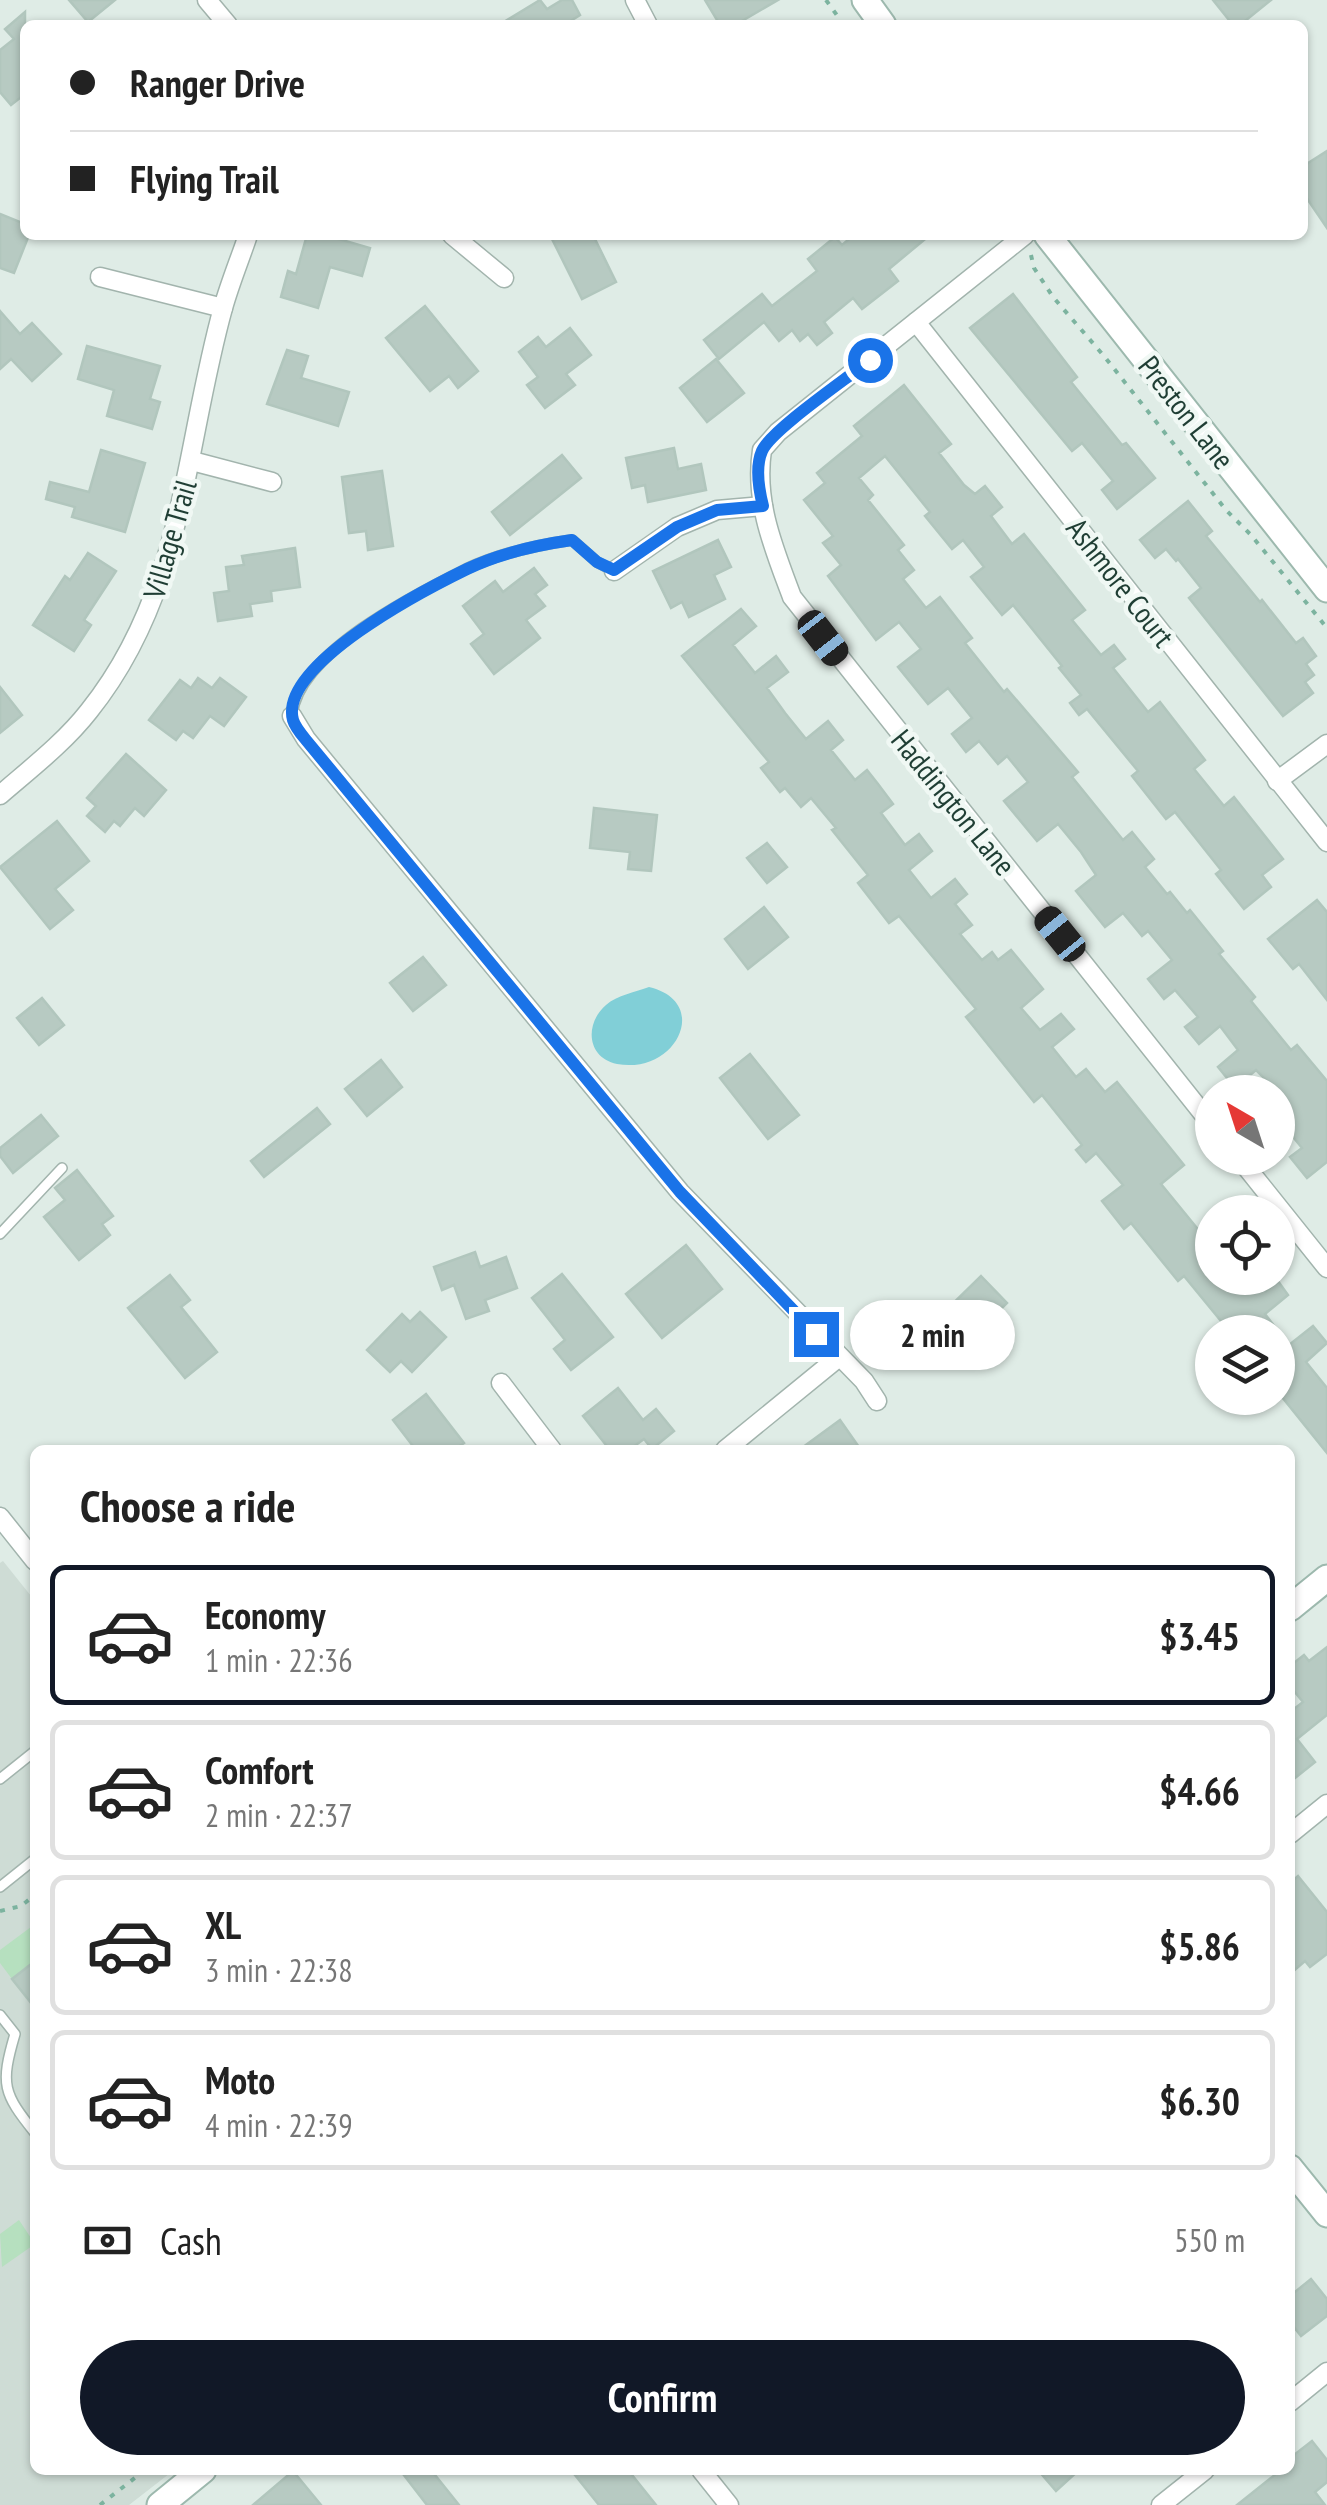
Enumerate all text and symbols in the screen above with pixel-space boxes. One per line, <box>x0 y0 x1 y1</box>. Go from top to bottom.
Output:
text: Ranger Drive <box>130 58 305 107</box>
text: Flying Trail <box>130 154 279 203</box>
route start <box>848 338 893 383</box>
street label: Preston Lane <box>1131 347 1243 477</box>
street label: Village Trail <box>133 475 205 604</box>
street label: Ashmore Court <box>1059 510 1184 655</box>
car <box>793 605 853 671</box>
street label: Haddington Lane <box>883 721 1025 883</box>
car <box>1029 901 1091 967</box>
north arrow <box>1195 1075 1295 1175</box>
map controls <box>1195 1075 1295 1415</box>
button: locate <box>1195 1195 1295 1295</box>
callout: 2 min <box>851 1299 1016 1369</box>
route end <box>794 1312 839 1357</box>
text: 2 min <box>900 1314 965 1356</box>
button: layers <box>1195 1315 1295 1415</box>
text: Choose a ride <box>80 1476 295 1534</box>
icon: car <box>85 1590 175 1680</box>
text: Economy <box>205 1590 325 1639</box>
text: $3.45 <box>1159 1611 1240 1660</box>
text: 1 min · 22:36 <box>205 1639 353 1681</box>
icon: car <box>85 1745 175 1835</box>
text: Comfort <box>205 1745 314 1794</box>
text: $4.66 <box>1159 1766 1240 1815</box>
text: 2 min · 22:37 <box>205 1794 353 1836</box>
icon: car <box>85 1900 175 1990</box>
text: XL <box>205 1900 241 1949</box>
text: $5.86 <box>1159 1921 1240 1970</box>
text: 3 min · 22:38 <box>205 1949 353 1991</box>
icon: car <box>85 2055 175 2145</box>
text: Moto <box>205 2055 275 2104</box>
text: $6.30 <box>1159 2076 1240 2125</box>
text: 4 min · 22:39 <box>205 2104 353 2146</box>
icon: cash <box>80 2213 135 2268</box>
text: Cash <box>160 2216 222 2265</box>
text: 550 m <box>1174 2219 1245 2261</box>
button: Confirm <box>80 2340 1245 2455</box>

